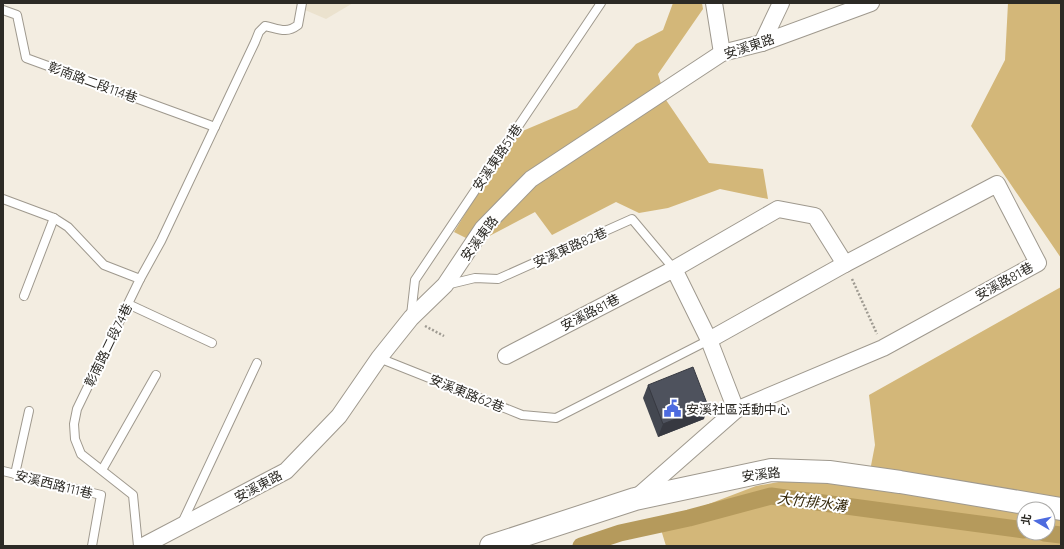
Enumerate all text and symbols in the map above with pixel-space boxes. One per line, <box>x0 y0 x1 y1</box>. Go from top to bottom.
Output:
street label: 安溪東路 <box>722 30 776 62</box>
street label: 彰南路二段114巷 <box>46 58 140 106</box>
street label: 安溪東路51巷 <box>469 121 525 193</box>
street label: 安溪東路 <box>457 212 501 264</box>
street label: 安溪東路82巷 <box>531 224 609 270</box>
street label: 安溪路81巷 <box>972 259 1036 303</box>
street label: 安溪路81巷 <box>558 290 622 334</box>
street label: 彰南路二段74巷 <box>81 301 135 389</box>
street label: 安溪東路62巷 <box>427 371 507 415</box>
public building icon: 安溪社區活動中心 <box>663 399 683 419</box>
place label: 安溪社區活動中心 <box>686 401 790 417</box>
street label: 安溪路 <box>741 464 781 484</box>
street label: 安溪西路111巷 <box>14 467 94 501</box>
street label: 安溪東路 <box>231 467 285 505</box>
water label: 大竹排水溝 <box>776 489 850 515</box>
north arrow <box>1016 501 1056 541</box>
text: 北 <box>1018 513 1034 526</box>

